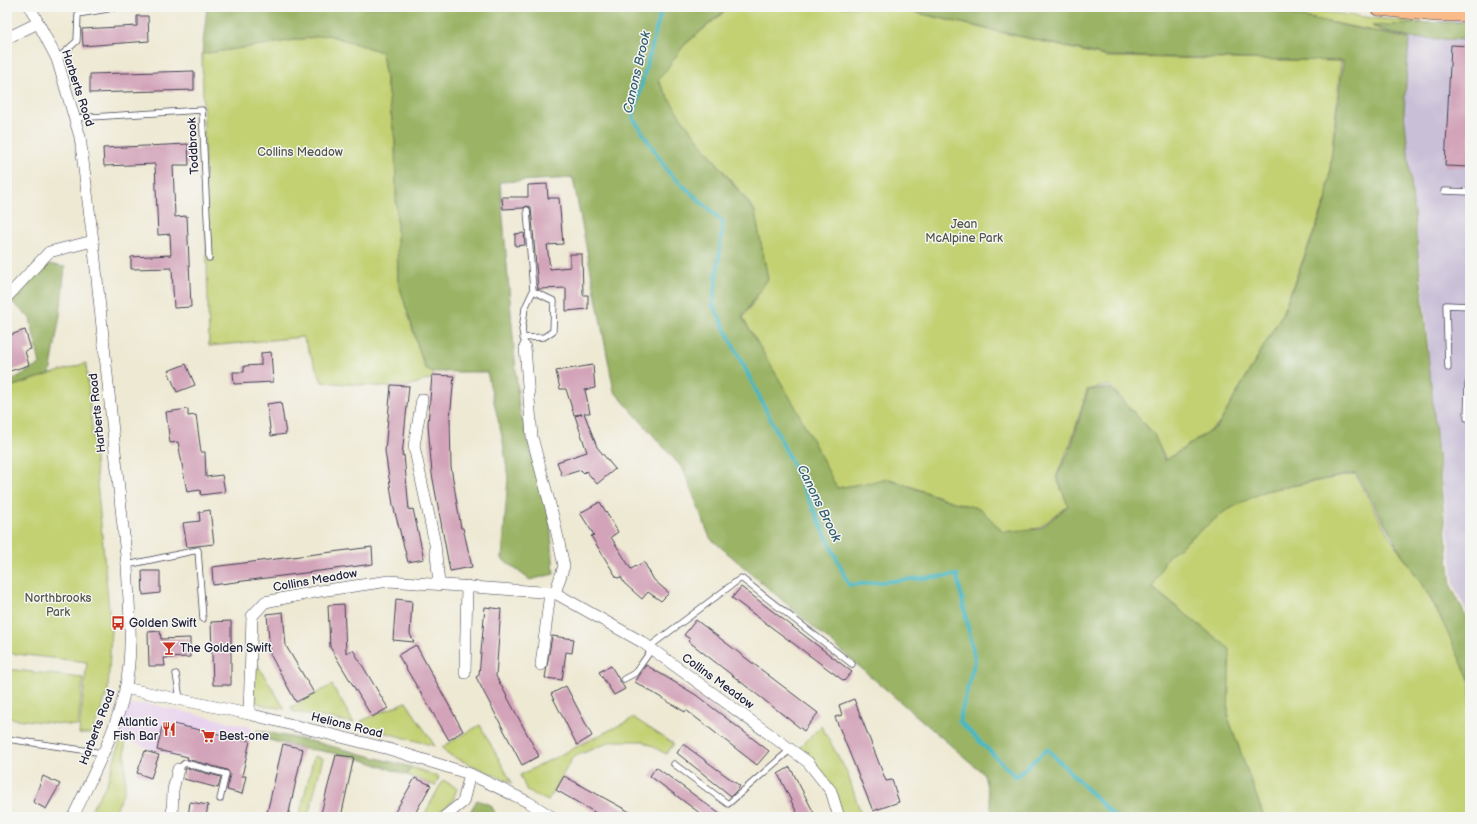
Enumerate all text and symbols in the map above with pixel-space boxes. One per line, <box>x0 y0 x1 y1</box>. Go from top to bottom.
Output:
water label: Canons Brook <box>620 29 654 115</box>
street label: Harberts Road <box>58 48 97 129</box>
street label: Toddbrook <box>185 117 202 175</box>
park label: Collins Meadow <box>257 145 343 160</box>
park label: Jean McAlpine Park <box>925 217 1003 246</box>
street label: Harberts Road <box>86 372 109 454</box>
water label: Canons Brook <box>794 462 845 545</box>
street label: Collins Meadow <box>272 566 358 595</box>
park label: Northbrooks Park <box>24 591 92 620</box>
bus stop icon: Golden Swift <box>110 615 126 631</box>
place label: Golden Swift <box>129 616 197 631</box>
bar icon: The Golden Swift <box>161 640 177 656</box>
place label: The Golden Swift <box>180 641 272 656</box>
street label: Collins Meadow <box>679 650 757 713</box>
street label: Harberts Road <box>76 687 119 767</box>
street label: Helions Road <box>310 709 384 742</box>
place label: Atlantic Fish Bar <box>113 715 159 744</box>
restaurant icon: Atlantic Fish Bar <box>161 721 177 737</box>
supermarket icon: Best-one <box>200 728 216 744</box>
place label: Best-one <box>219 729 269 744</box>

